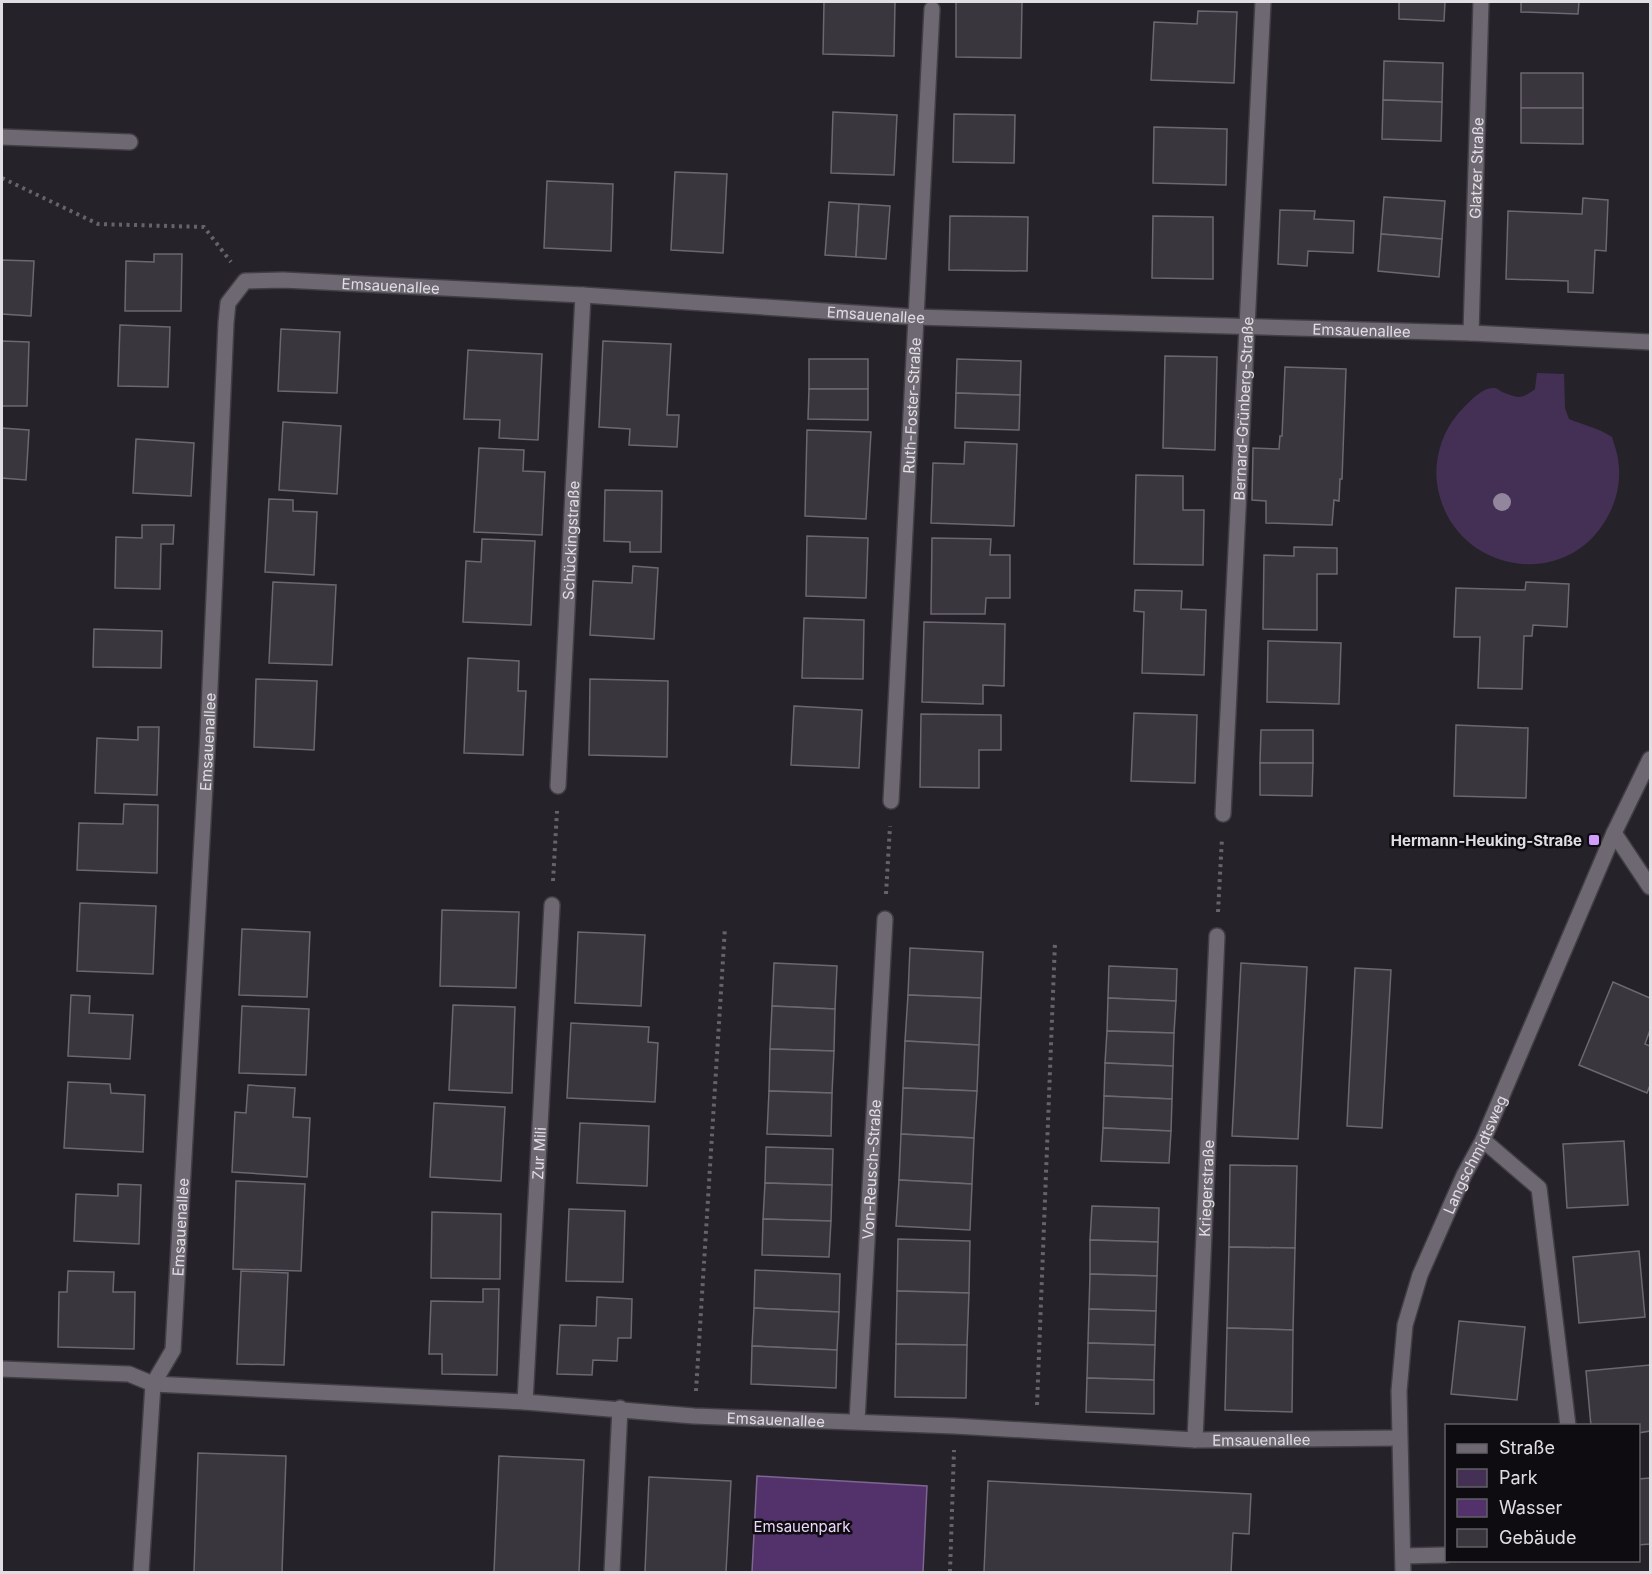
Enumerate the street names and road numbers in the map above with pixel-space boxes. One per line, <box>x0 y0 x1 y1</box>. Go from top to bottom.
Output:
street label: Glatzer Straße <box>1465 117 1487 219</box>
street label: Emsauenallee <box>341 273 440 297</box>
street label: Emsauenallee <box>826 302 925 327</box>
street label: Bernard-Grünberg-Straße <box>1229 316 1257 501</box>
street label: Emsauenallee <box>1312 319 1411 341</box>
street label: Ruth-Foster-Straße <box>898 337 924 474</box>
street label: Schückingstraße <box>558 480 583 600</box>
street label: Emsauenallee <box>195 692 219 791</box>
street label: Langschmidtsweg <box>1439 1092 1511 1217</box>
street label: Von-Reusch-Straße <box>858 1099 884 1240</box>
street label: Zur Mili <box>528 1127 549 1180</box>
street label: Kriegerstraße <box>1194 1139 1218 1237</box>
street label: Emsauenallee <box>168 1177 192 1277</box>
street label: Emsauenallee <box>726 1408 825 1431</box>
street label: Emsauenallee <box>1212 1429 1311 1449</box>

